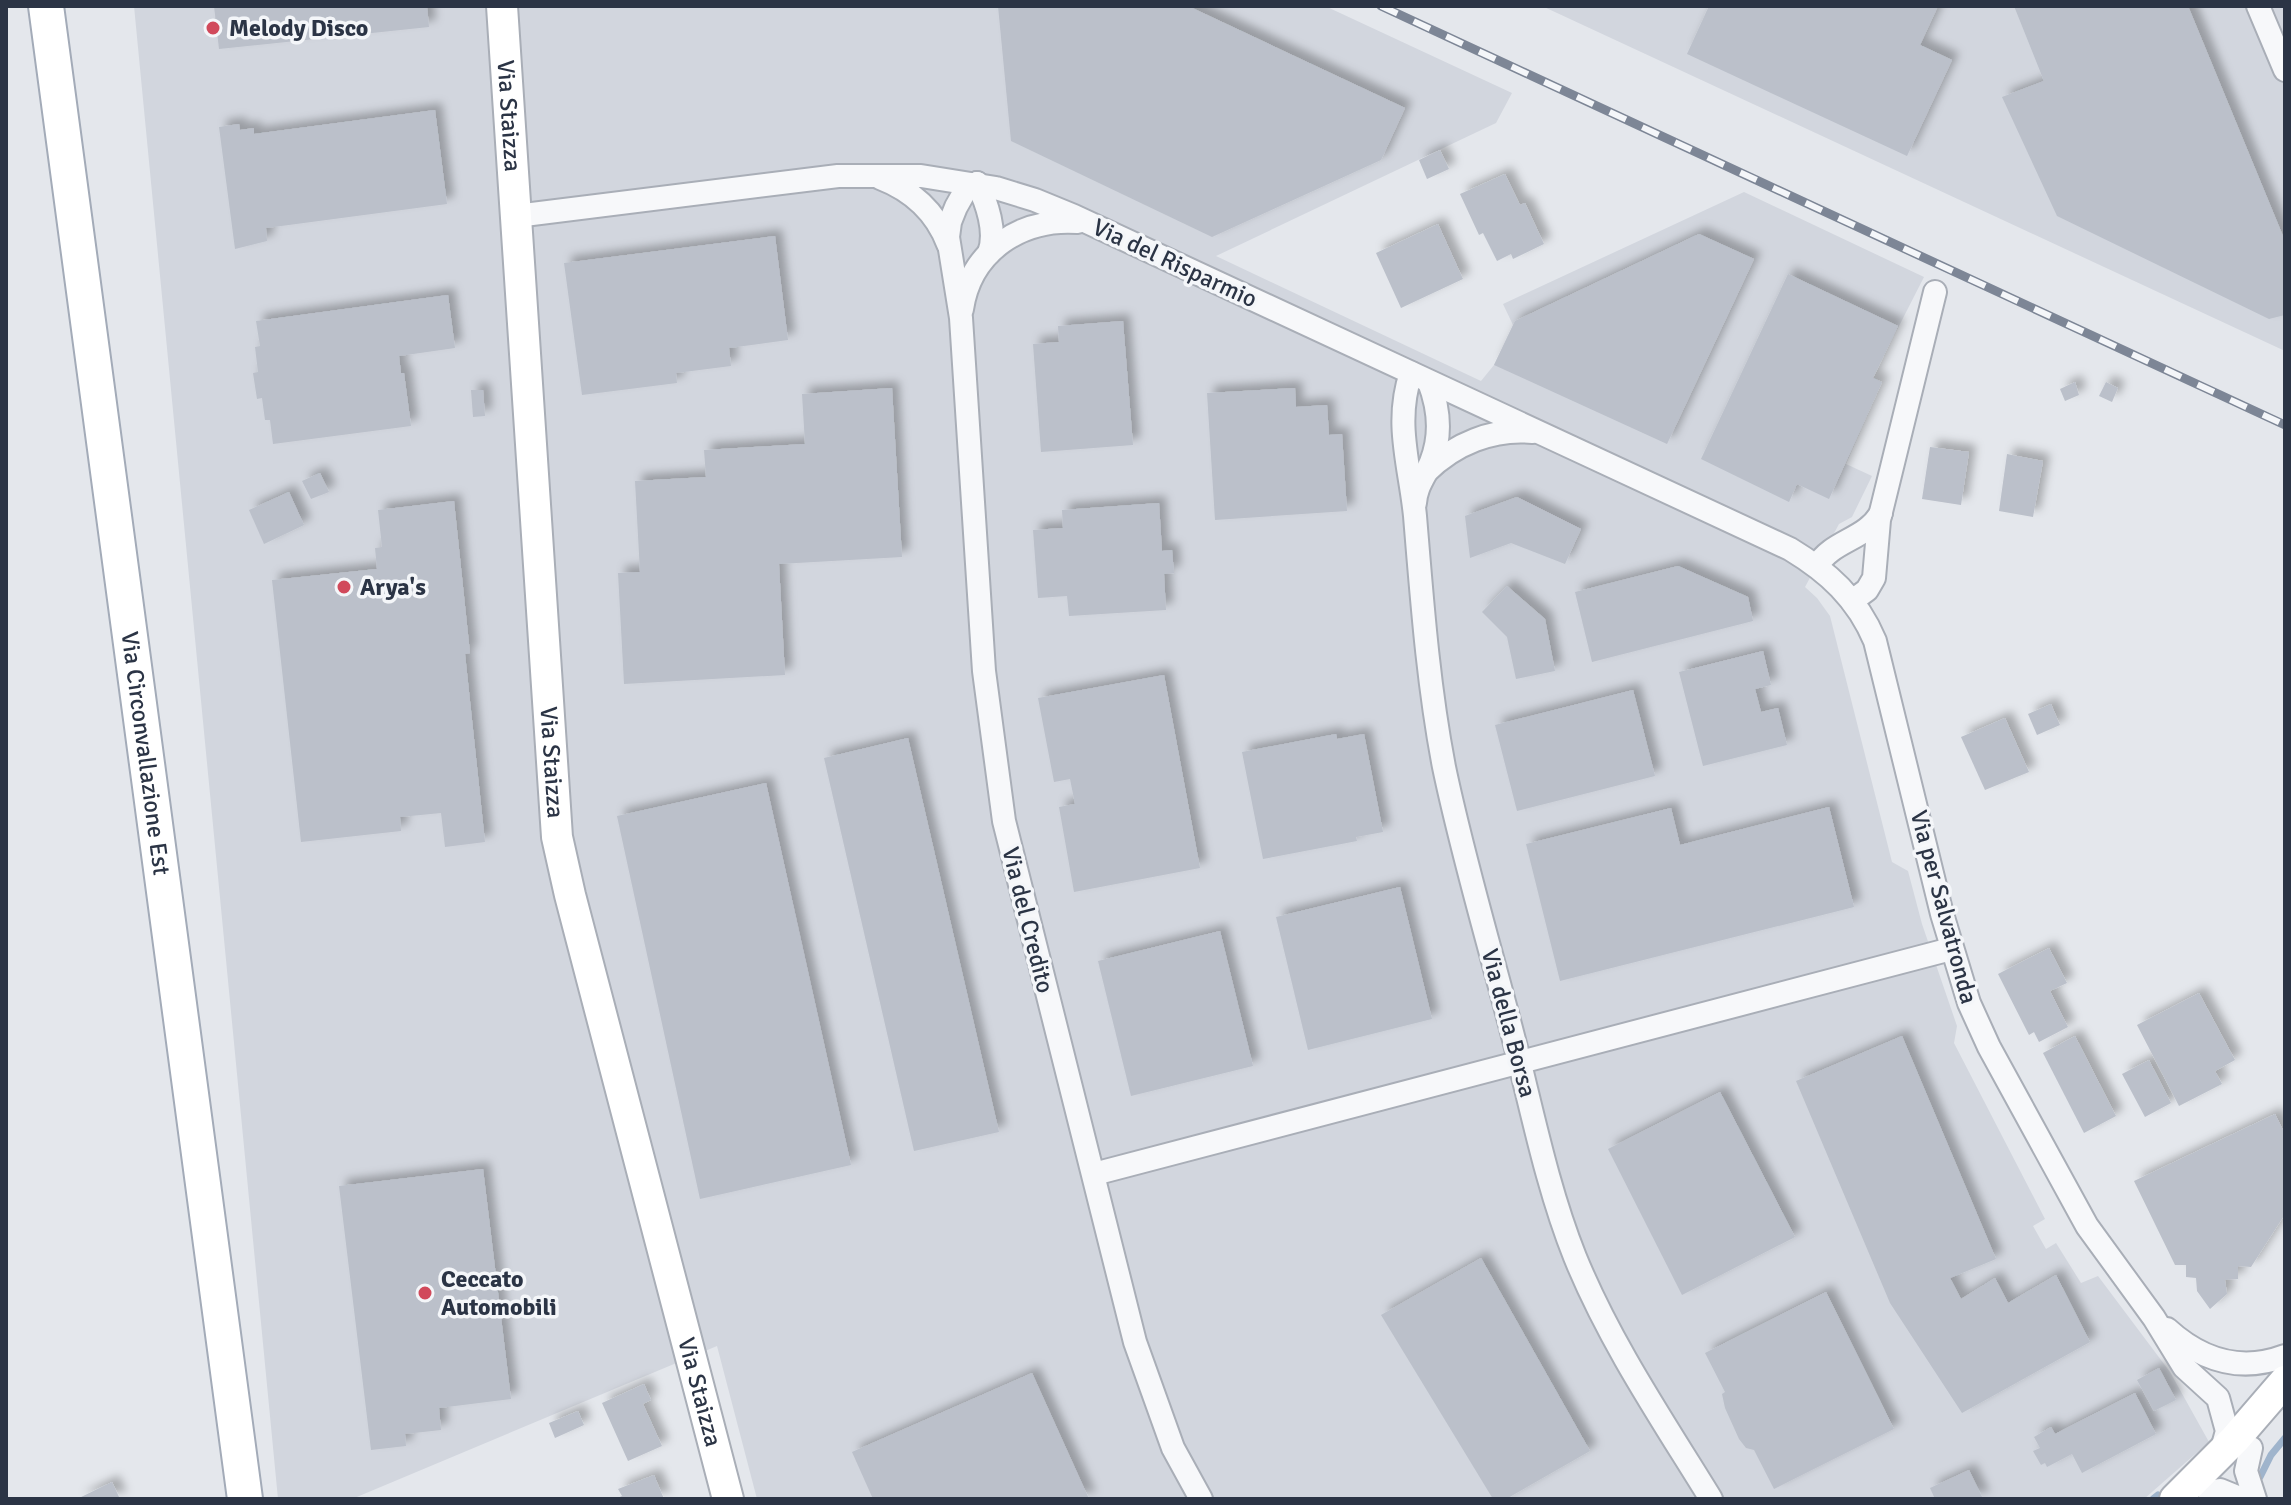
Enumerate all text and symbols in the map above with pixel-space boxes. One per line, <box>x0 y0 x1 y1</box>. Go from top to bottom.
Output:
place label: Melody Disco <box>229 13 368 43</box>
marker: Melody Disco <box>204 19 222 37</box>
street label: Via Staizza <box>491 59 528 173</box>
street label: Via del Risparmio <box>1088 212 1262 314</box>
place label: Arya's <box>360 572 426 602</box>
marker: Arya's <box>335 578 353 596</box>
street label: Via Circonvallazione Est <box>115 630 177 877</box>
street label: Via Staizza <box>533 706 571 819</box>
street label: Via per Salvatronda <box>1904 807 1984 1007</box>
street label: Via del Credito <box>995 844 1061 996</box>
street label: Via della Borsa <box>1475 946 1543 1100</box>
place label: Ceccato Automobili <box>441 1264 557 1322</box>
marker: Ceccato Automobili <box>416 1284 434 1302</box>
street label: Via Staizza <box>671 1334 729 1450</box>

